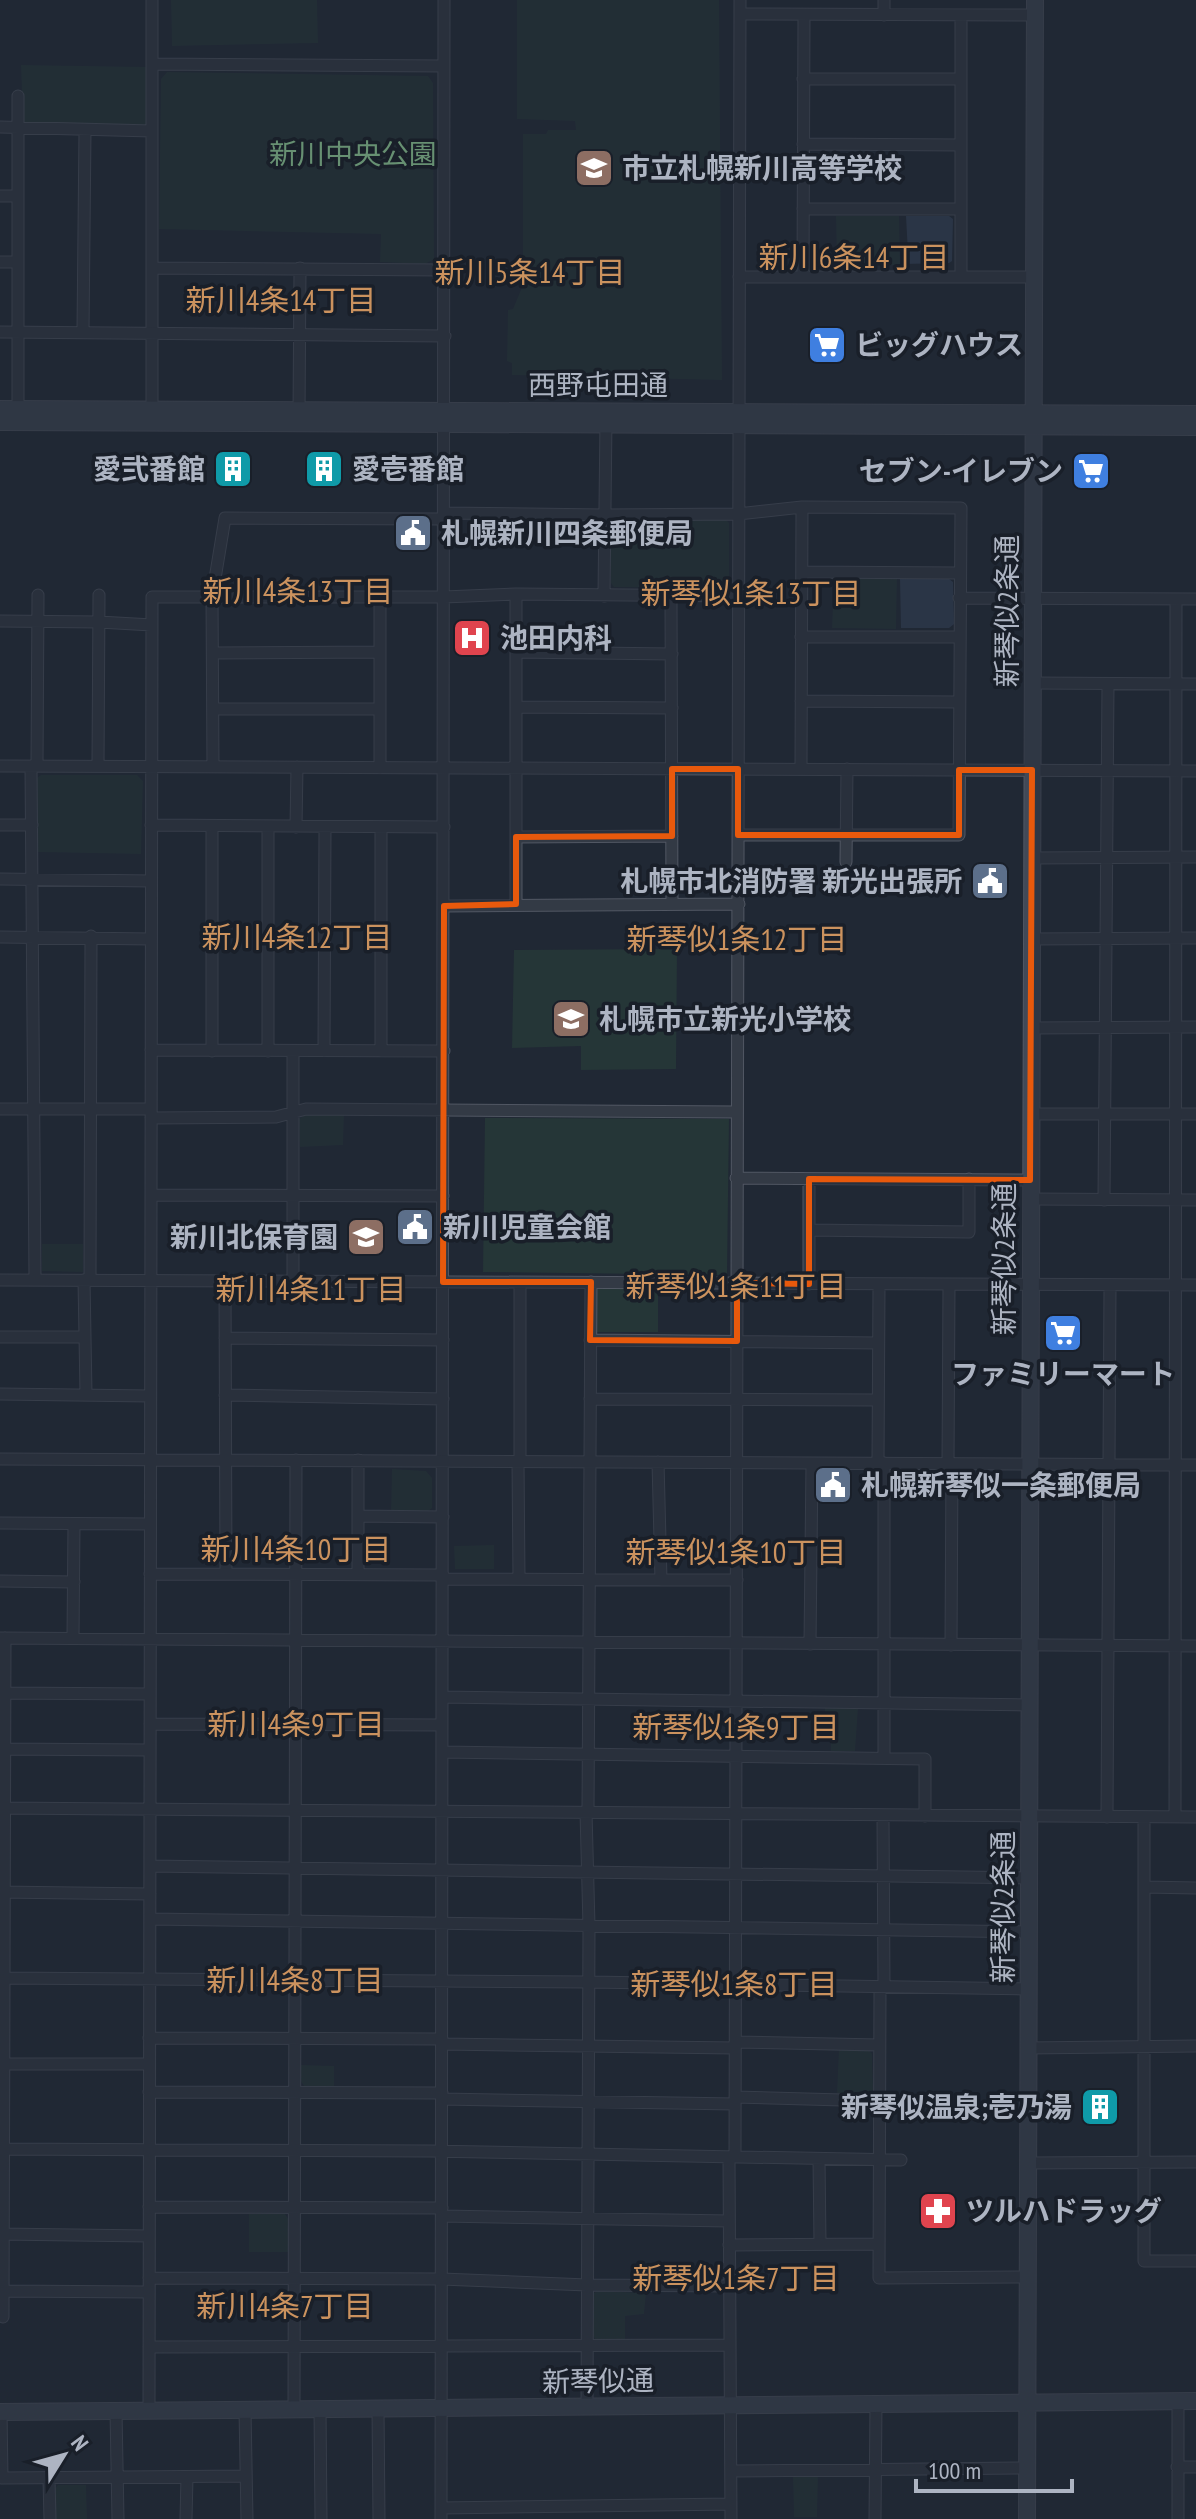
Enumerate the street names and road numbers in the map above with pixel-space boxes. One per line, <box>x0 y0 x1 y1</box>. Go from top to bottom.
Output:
street label: 西野屯田通 <box>528 366 668 403</box>
street label: 新琴似2条通 <box>988 535 1025 687</box>
street label: 新琴似2条通 <box>985 1183 1022 1335</box>
street label: 新琴似2条通 <box>984 1831 1021 1983</box>
street label: 新琴似通 <box>542 2361 654 2400</box>

